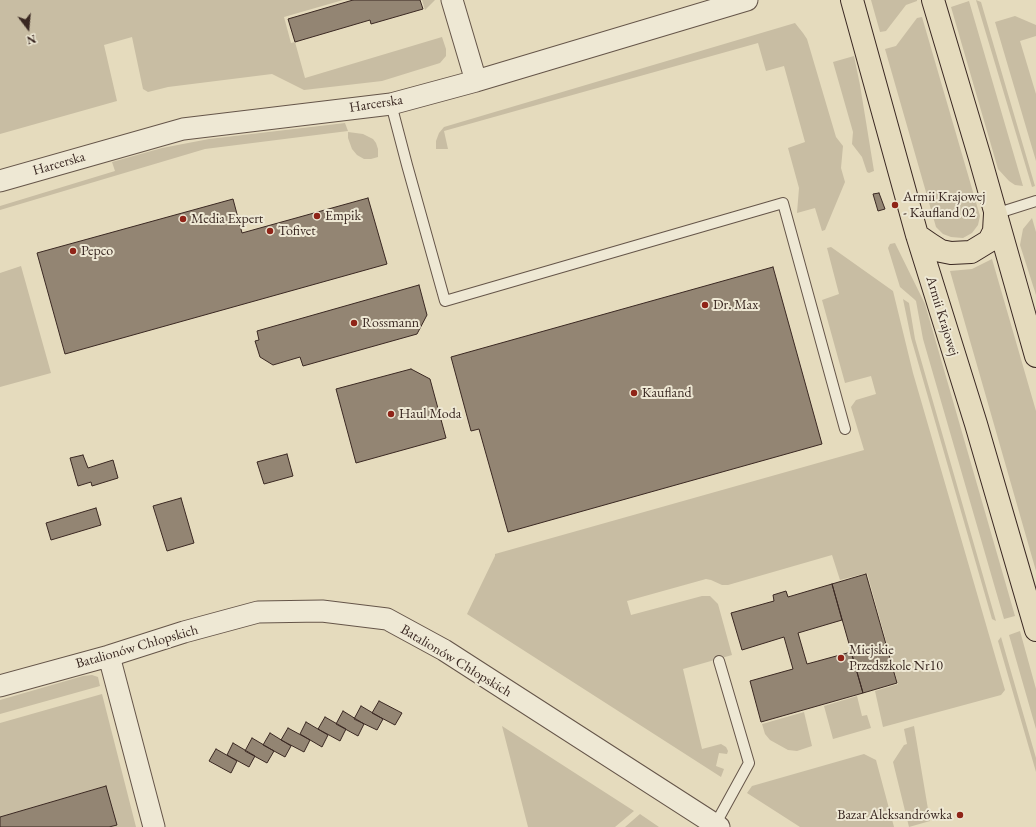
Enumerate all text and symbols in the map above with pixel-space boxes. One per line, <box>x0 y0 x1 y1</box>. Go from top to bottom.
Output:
north arrow <box>8 8 48 48</box>
text: N <box>25 32 38 47</box>
street label: Harcerska <box>348 91 404 117</box>
street label: Harcerska <box>31 149 87 179</box>
place label: Armii Krajowej - Kaufland 02 <box>903 189 985 222</box>
marker: Armii Krajowej - Kaufland 02 <box>890 200 900 210</box>
place label: Empik <box>325 208 361 224</box>
place label: Media Expert <box>191 211 263 227</box>
marker: Empik <box>312 211 322 221</box>
marker: Media Expert <box>178 214 188 224</box>
place label: Tofivet <box>278 223 316 239</box>
marker: Tofivet <box>265 226 275 236</box>
place label: Pepco <box>81 243 113 259</box>
marker: Pepco <box>68 246 78 256</box>
street label: Armii Krajowej <box>922 274 962 358</box>
place label: Dr. Max <box>713 297 758 313</box>
marker: Dr. Max <box>700 300 710 310</box>
place label: Rossmann <box>362 315 419 331</box>
marker: Rossmann <box>349 318 359 328</box>
place label: Kaufland <box>642 385 692 401</box>
marker: Kaufland <box>629 388 639 398</box>
place label: Haul Moda <box>399 406 461 422</box>
marker: Haul Moda <box>386 409 396 419</box>
street label: Batalionów Chłopskich <box>74 621 200 673</box>
street label: Batalionów Chłopskich <box>397 621 515 701</box>
place label: Miejskie Przedszkole Nr10 <box>849 642 943 674</box>
marker: Miejskie Przedszkole Nr10 <box>836 653 846 663</box>
place label: Bazar Aleksandrówka <box>837 807 952 823</box>
marker: Bazar Aleksandrówka <box>955 810 965 820</box>

